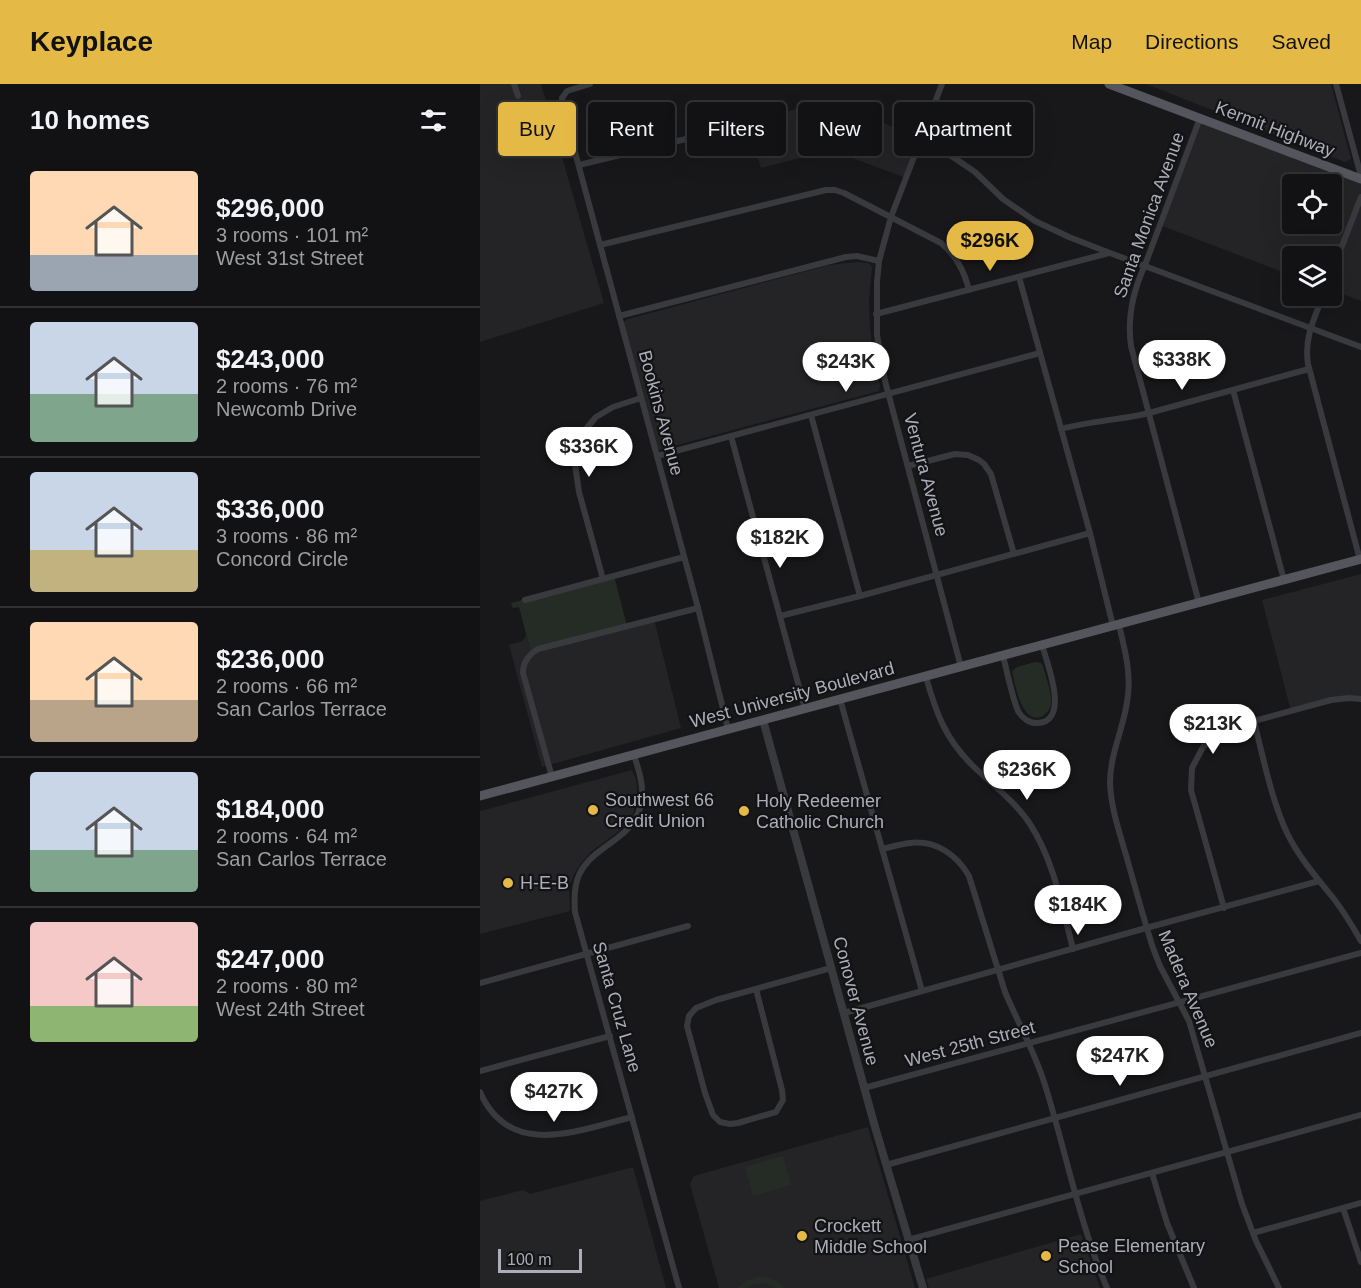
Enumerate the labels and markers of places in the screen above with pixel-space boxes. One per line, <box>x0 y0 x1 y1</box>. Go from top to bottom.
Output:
pin: $296K <box>948 221 1032 272</box>
pin: $338K <box>1140 340 1224 391</box>
pin: $243K <box>804 342 888 393</box>
pin: $336K <box>547 427 631 478</box>
pin: $182K <box>738 518 822 569</box>
pin: $213K <box>1171 704 1255 755</box>
pin: $236K <box>985 750 1069 801</box>
place label: Southwest 66 Credit Union <box>605 790 714 831</box>
place label: Holy Redeemer Catholic Church <box>756 791 884 832</box>
marker: Southwest 66 Credit Union <box>586 803 600 817</box>
marker: Holy Redeemer Catholic Church <box>737 804 751 818</box>
place label: H-E-B <box>520 873 569 893</box>
marker: H-E-B <box>501 876 515 890</box>
pin: $184K <box>1036 885 1120 936</box>
pin: $247K <box>1078 1036 1162 1087</box>
pin: $427K <box>512 1072 596 1123</box>
place label: Crockett Middle School <box>814 1216 927 1257</box>
marker: Crockett Middle School <box>795 1229 809 1243</box>
place label: Pease Elementary School <box>1058 1236 1205 1277</box>
marker: Pease Elementary School <box>1039 1249 1053 1263</box>

